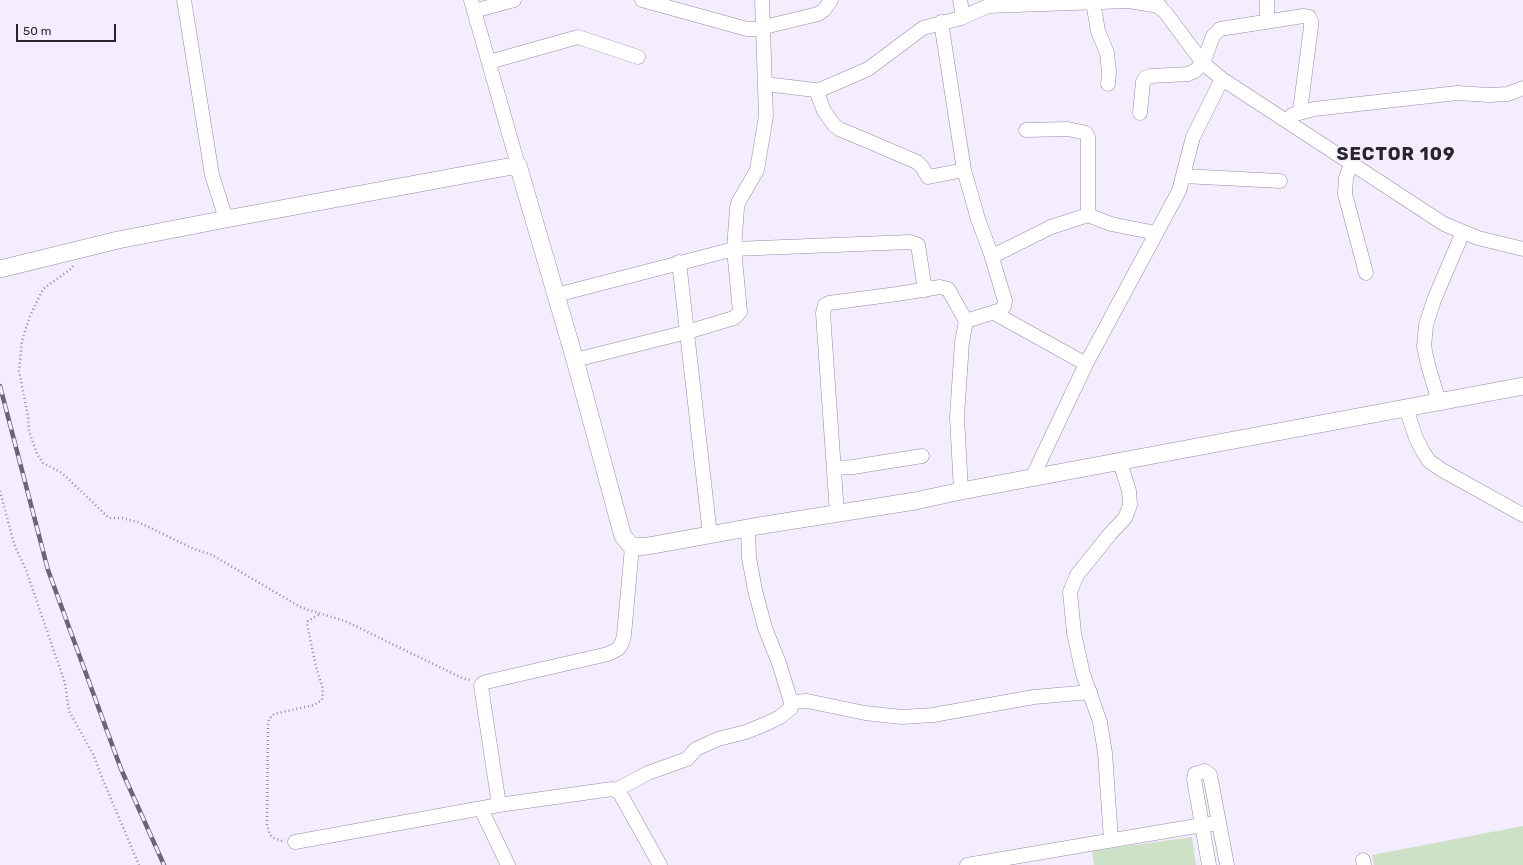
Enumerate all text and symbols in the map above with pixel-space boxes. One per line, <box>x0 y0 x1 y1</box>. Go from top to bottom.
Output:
scale bar <box>18 16 118 42</box>
text: 50 m <box>23 24 51 38</box>
district label: SECTOR 109 <box>1337 144 1455 166</box>

